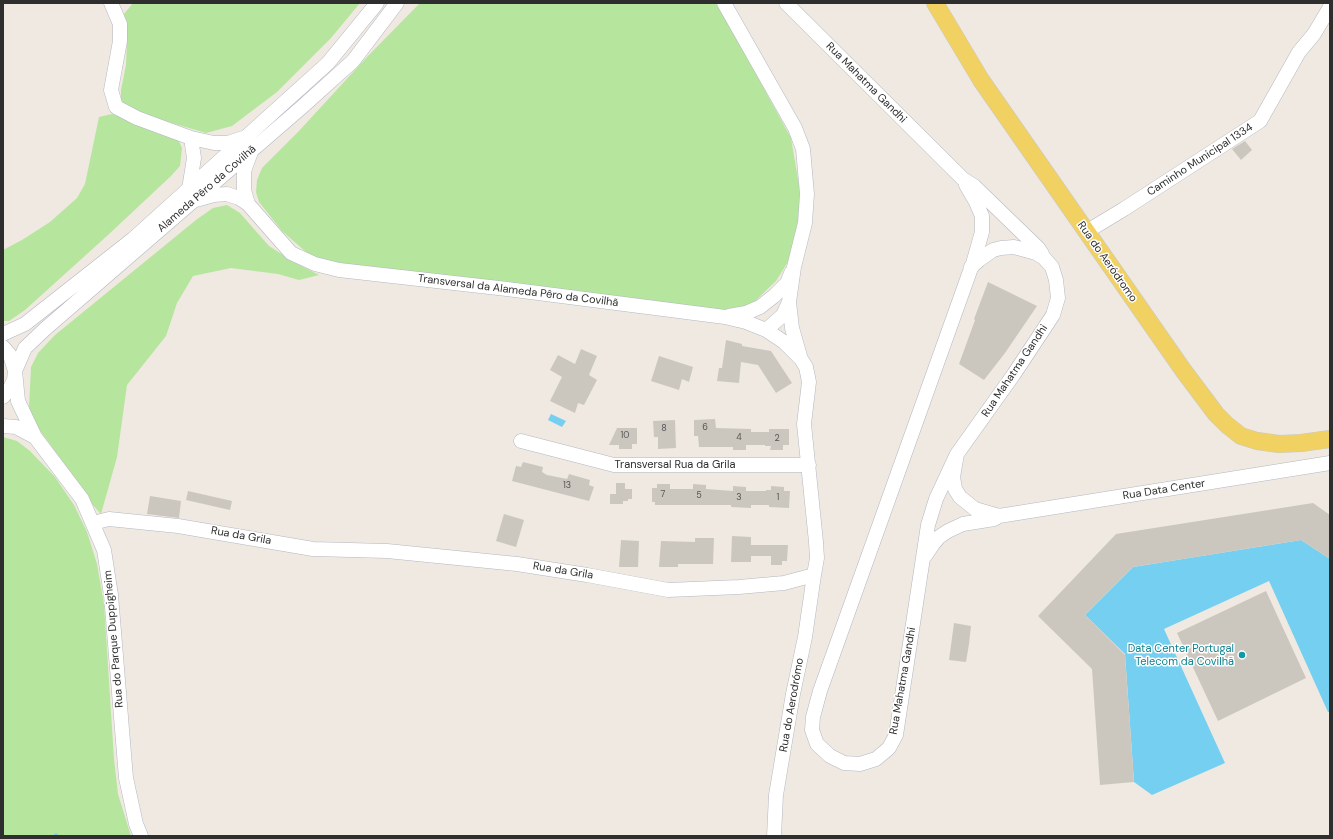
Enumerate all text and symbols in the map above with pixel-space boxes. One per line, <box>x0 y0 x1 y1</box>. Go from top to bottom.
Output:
street label: Rua Mahatma Gandhi <box>823 40 909 126</box>
street label: Caminho Municipal 1334 <box>1145 121 1255 199</box>
street label: Alameda Pêro da Covilhã <box>155 143 259 235</box>
street label: Rua do Aeródromo <box>1074 219 1140 305</box>
street label: Transversal da Alameda Pêro da Covilhã <box>417 272 619 310</box>
street label: Rua Mahatma Gandhi <box>979 322 1051 420</box>
house number: 6 <box>702 423 708 433</box>
house number: 8 <box>661 424 667 434</box>
house number: 10 <box>621 431 629 441</box>
house number: 4 <box>736 433 742 443</box>
house number: 2 <box>774 434 780 444</box>
street label: Transversal Rua da Grila <box>615 458 735 472</box>
street label: Rua Data Center <box>1122 477 1206 503</box>
house number: 13 <box>563 481 571 491</box>
house number: 7 <box>661 490 665 500</box>
house number: 5 <box>696 491 702 501</box>
house number: 3 <box>736 493 742 503</box>
house number: 1 <box>777 493 779 503</box>
street label: Rua da Grila <box>210 524 272 548</box>
street label: Rua da Grila <box>532 560 594 582</box>
street label: Rua do Parque Duppigheim <box>101 570 127 708</box>
street label: Rua Mahatma Gandhi <box>887 626 919 736</box>
place label: Data Center Portugal Telecom da Covilhã <box>1128 642 1234 668</box>
marker: Data Center Portugal Telecom da Covilhã <box>1237 650 1247 660</box>
street label: Rua do Aerodrómo <box>777 657 807 753</box>

